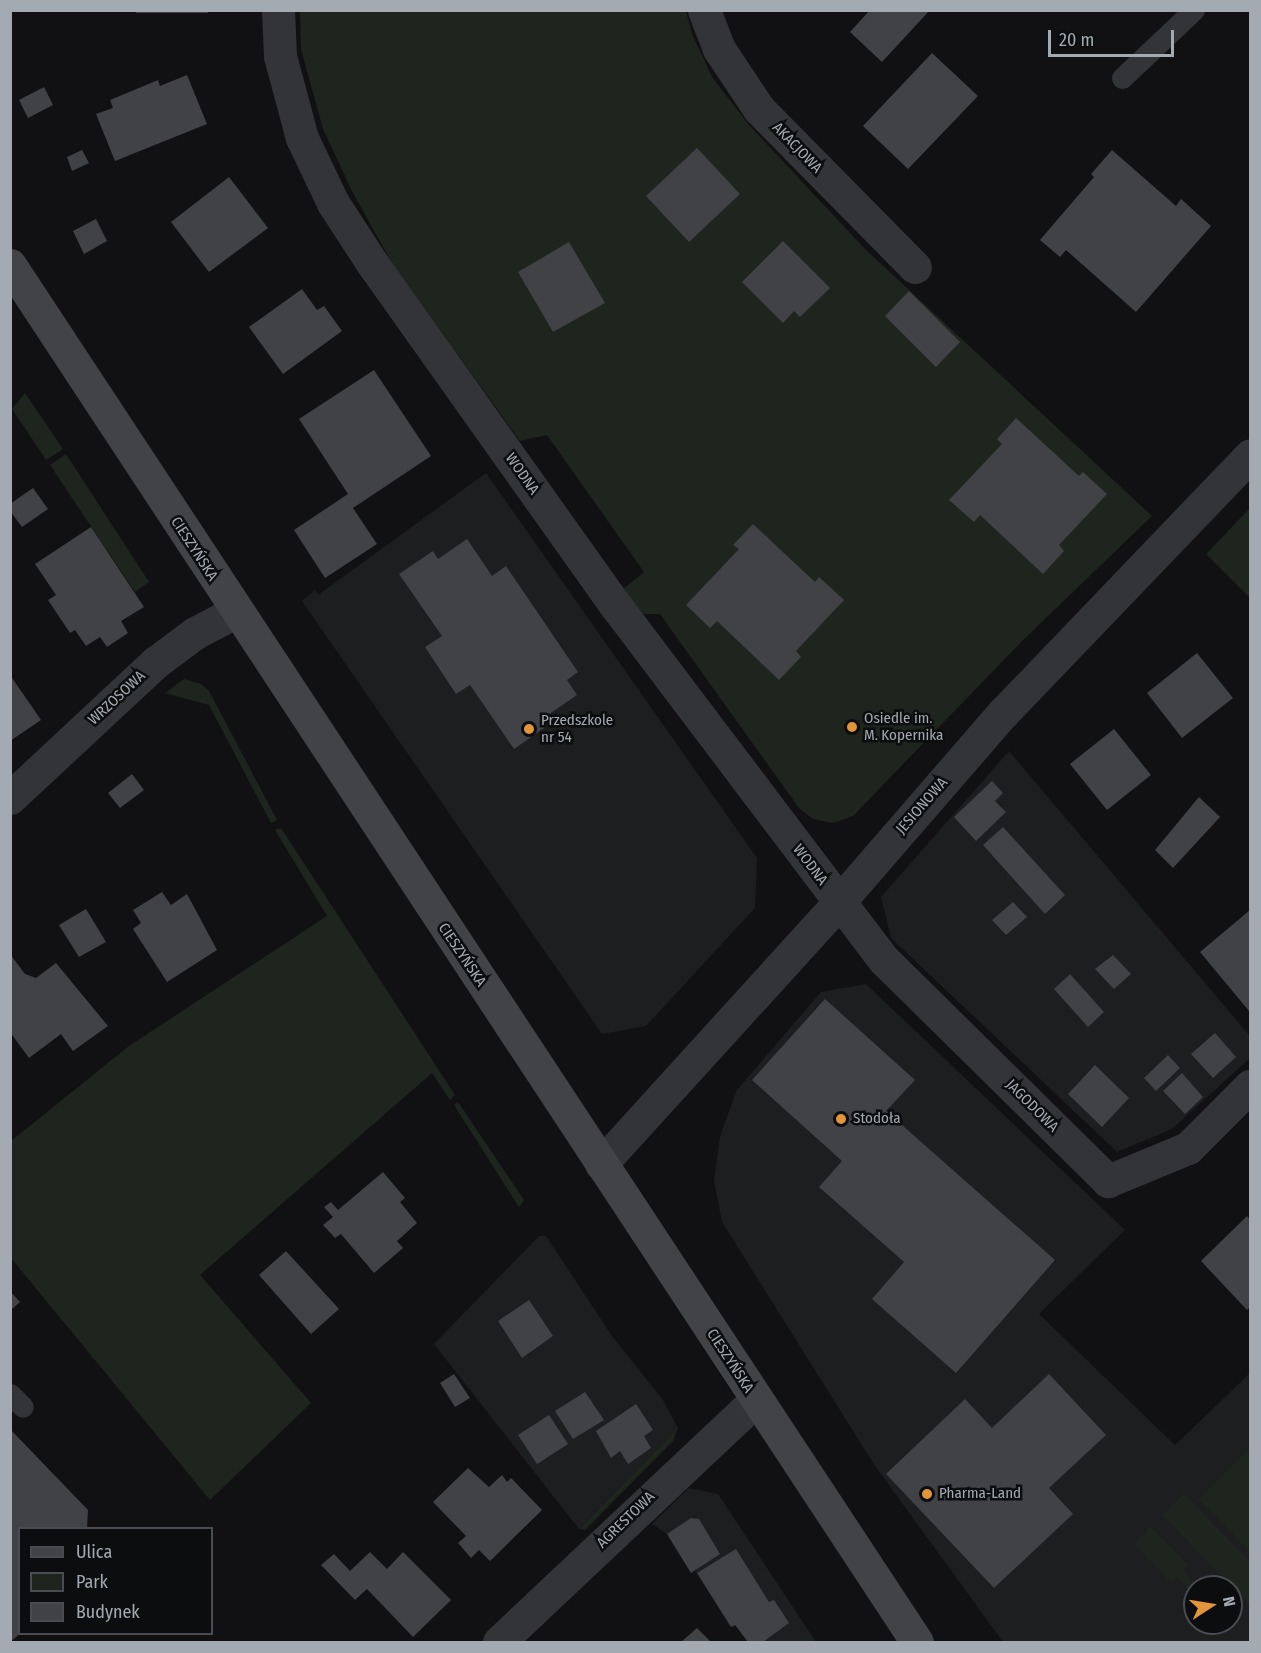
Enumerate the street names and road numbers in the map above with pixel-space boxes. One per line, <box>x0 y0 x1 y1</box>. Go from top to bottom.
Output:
street label: AKACJOWA <box>768 119 826 177</box>
street label: WODNA <box>501 450 543 498</box>
street label: CIESZYŃSKA <box>167 514 221 584</box>
street label: WRZOSOWA <box>85 667 149 729</box>
street label: JESIONOWA <box>892 774 952 838</box>
street label: WODNA <box>789 841 831 889</box>
street label: CIESZYŃSKA <box>434 920 490 990</box>
street label: JAGODOWA <box>1002 1076 1062 1136</box>
street label: CIESZYŃSKA <box>703 1326 757 1396</box>
street label: AGRESTOWA <box>593 1488 659 1552</box>

